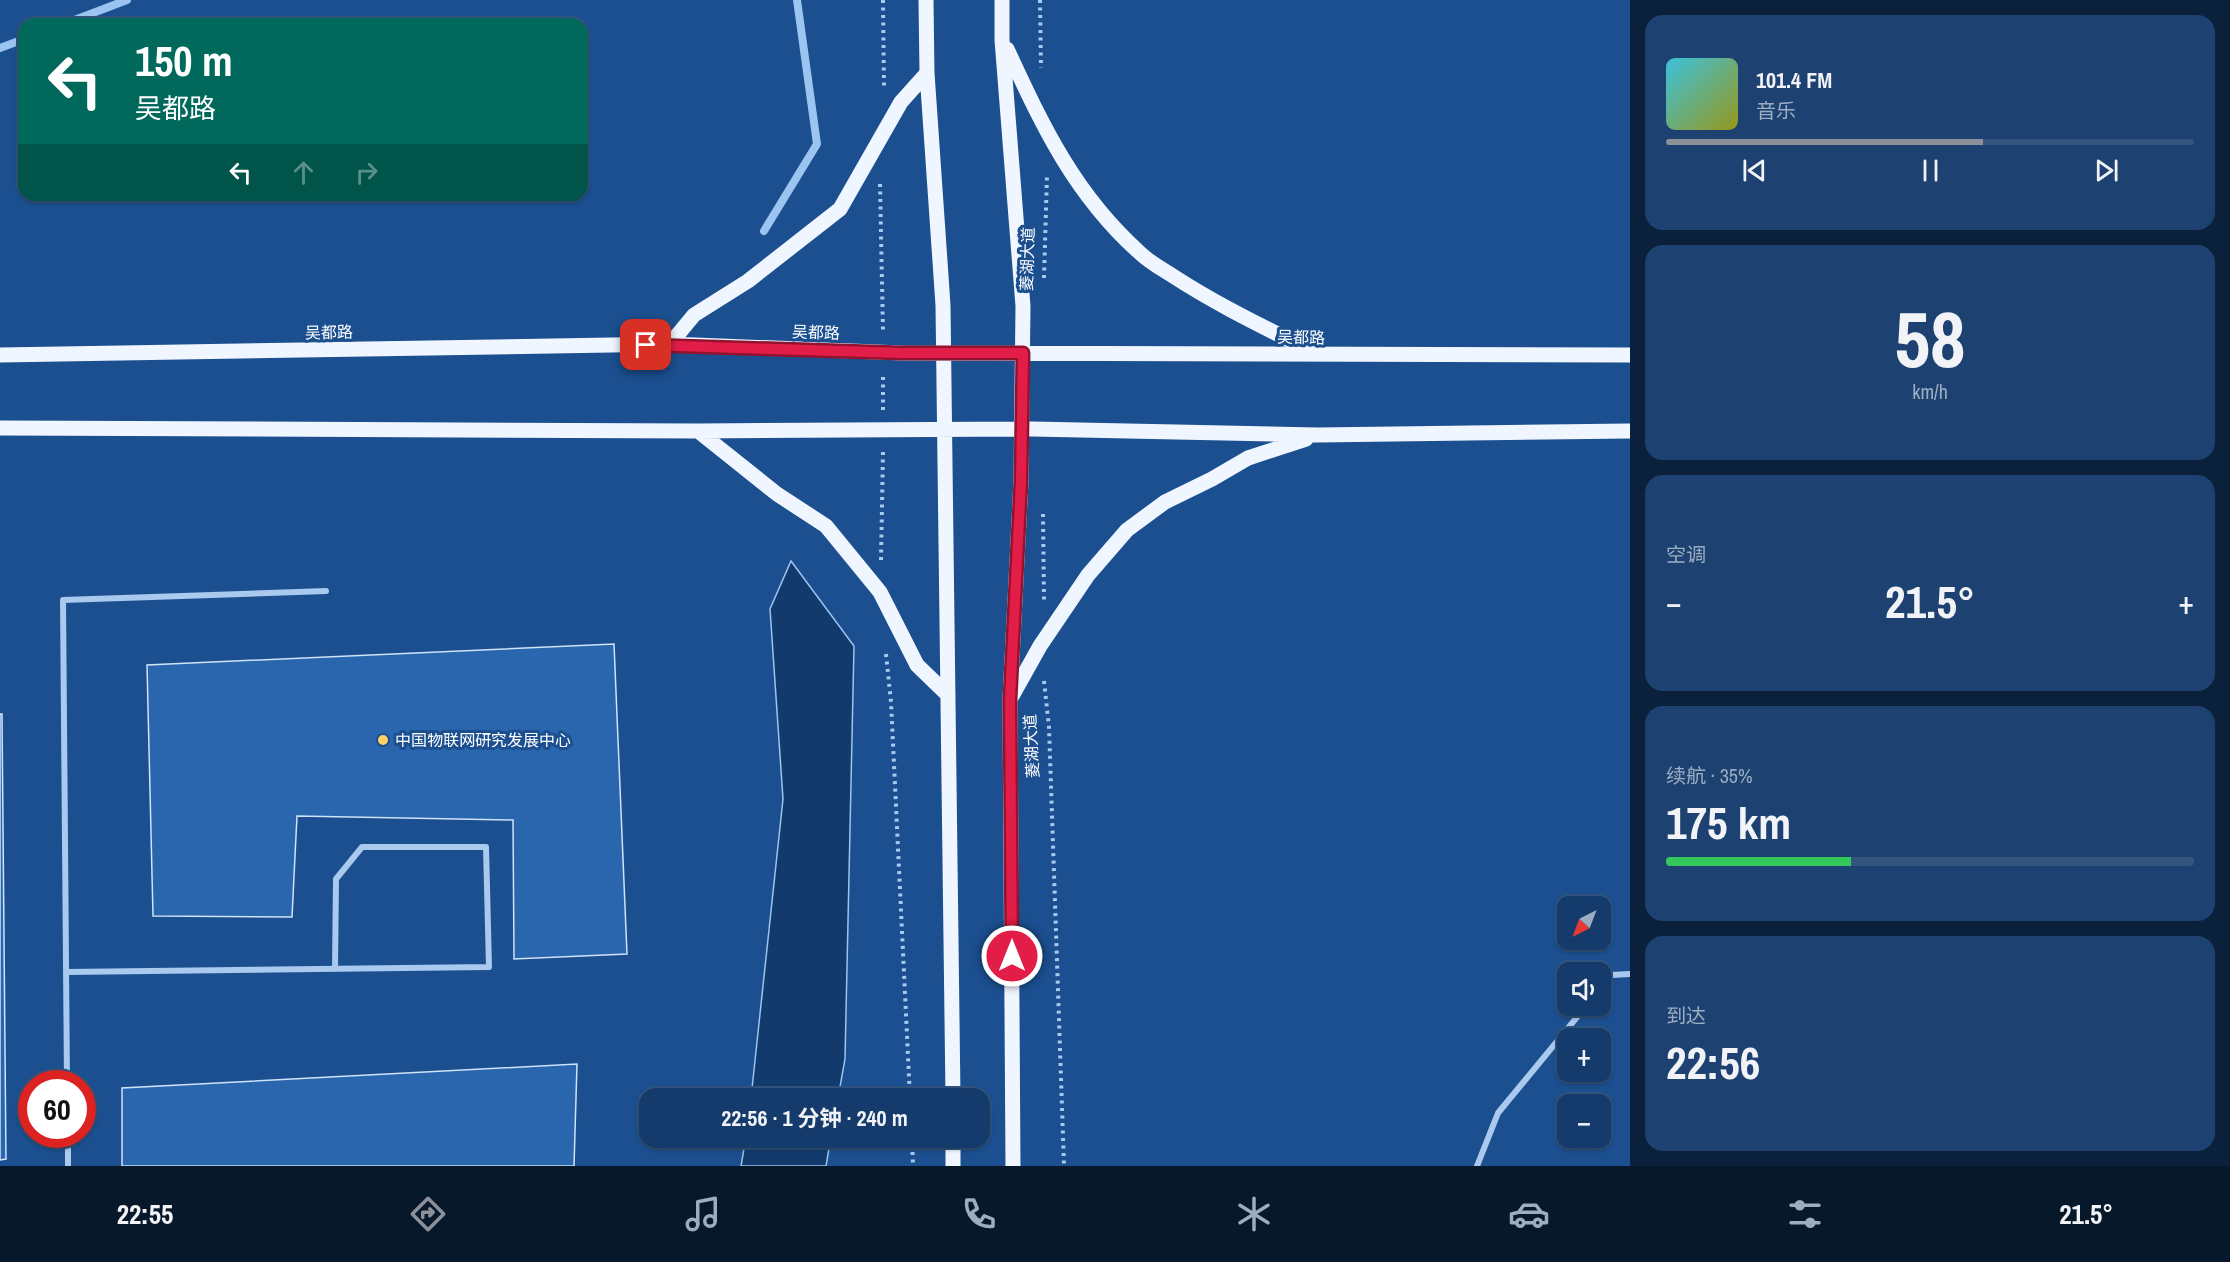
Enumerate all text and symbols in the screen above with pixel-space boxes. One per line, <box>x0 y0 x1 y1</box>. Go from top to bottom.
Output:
text: 150 m <box>135 33 233 89</box>
icon: left <box>36 42 114 120</box>
text: 101.4 FM <box>1756 65 1832 95</box>
text: 吴都路 <box>135 90 216 126</box>
text: 音乐 <box>1756 97 1796 124</box>
icon: previous <box>1738 154 1771 187</box>
icon: pause <box>1914 154 1947 187</box>
icon: next <box>2090 154 2123 187</box>
icon: left <box>224 156 257 189</box>
icon: ahead <box>287 156 320 189</box>
icon: right <box>350 156 383 189</box>
street label: 菱湖大道 <box>1015 227 1039 291</box>
text: 58 <box>1894 286 1966 391</box>
pin <box>620 319 671 370</box>
street label: 吴都路 <box>792 320 840 344</box>
street label: 吴都路 <box>305 321 353 343</box>
street label: 吴都路 <box>1277 326 1325 348</box>
icon: arrive <box>629 328 662 361</box>
text: km/h <box>1912 378 1948 405</box>
text: 空调 <box>1666 541 1706 568</box>
text: 21.5° <box>1885 571 1975 632</box>
text: − <box>1666 580 1682 624</box>
text: + <box>2178 580 2194 624</box>
street label: 菱湖大道 <box>1018 713 1044 779</box>
place label: 中国物联网研究发展中心 <box>395 729 571 751</box>
marker: 中国物联网研究发展中心 <box>376 733 390 747</box>
text: 续航 · 35% <box>1666 762 1753 789</box>
text: 175 km <box>1666 792 1791 853</box>
north arrow <box>1557 896 1611 950</box>
map controls <box>1557 896 1611 1148</box>
position arrow <box>980 924 1044 988</box>
button: sound <box>1557 962 1611 1016</box>
text: 到达 <box>1666 1002 1706 1029</box>
button: + <box>1557 1028 1611 1082</box>
text: 22:56 <box>1666 1032 1760 1093</box>
speed limit sign: 60 <box>18 1070 96 1148</box>
button: − <box>1557 1094 1611 1148</box>
text: 22:56 · 1 分钟 · 240 m <box>721 1103 908 1133</box>
icon: directions <box>407 1193 449 1235</box>
icon: music <box>682 1193 724 1235</box>
icon: phone <box>958 1193 1000 1235</box>
icon: climate <box>1233 1193 1275 1235</box>
icon: car <box>1508 1193 1550 1235</box>
icon: filters <box>1784 1193 1826 1235</box>
text: 22:55 <box>117 1196 173 1232</box>
text: 21.5° <box>2059 1196 2113 1232</box>

